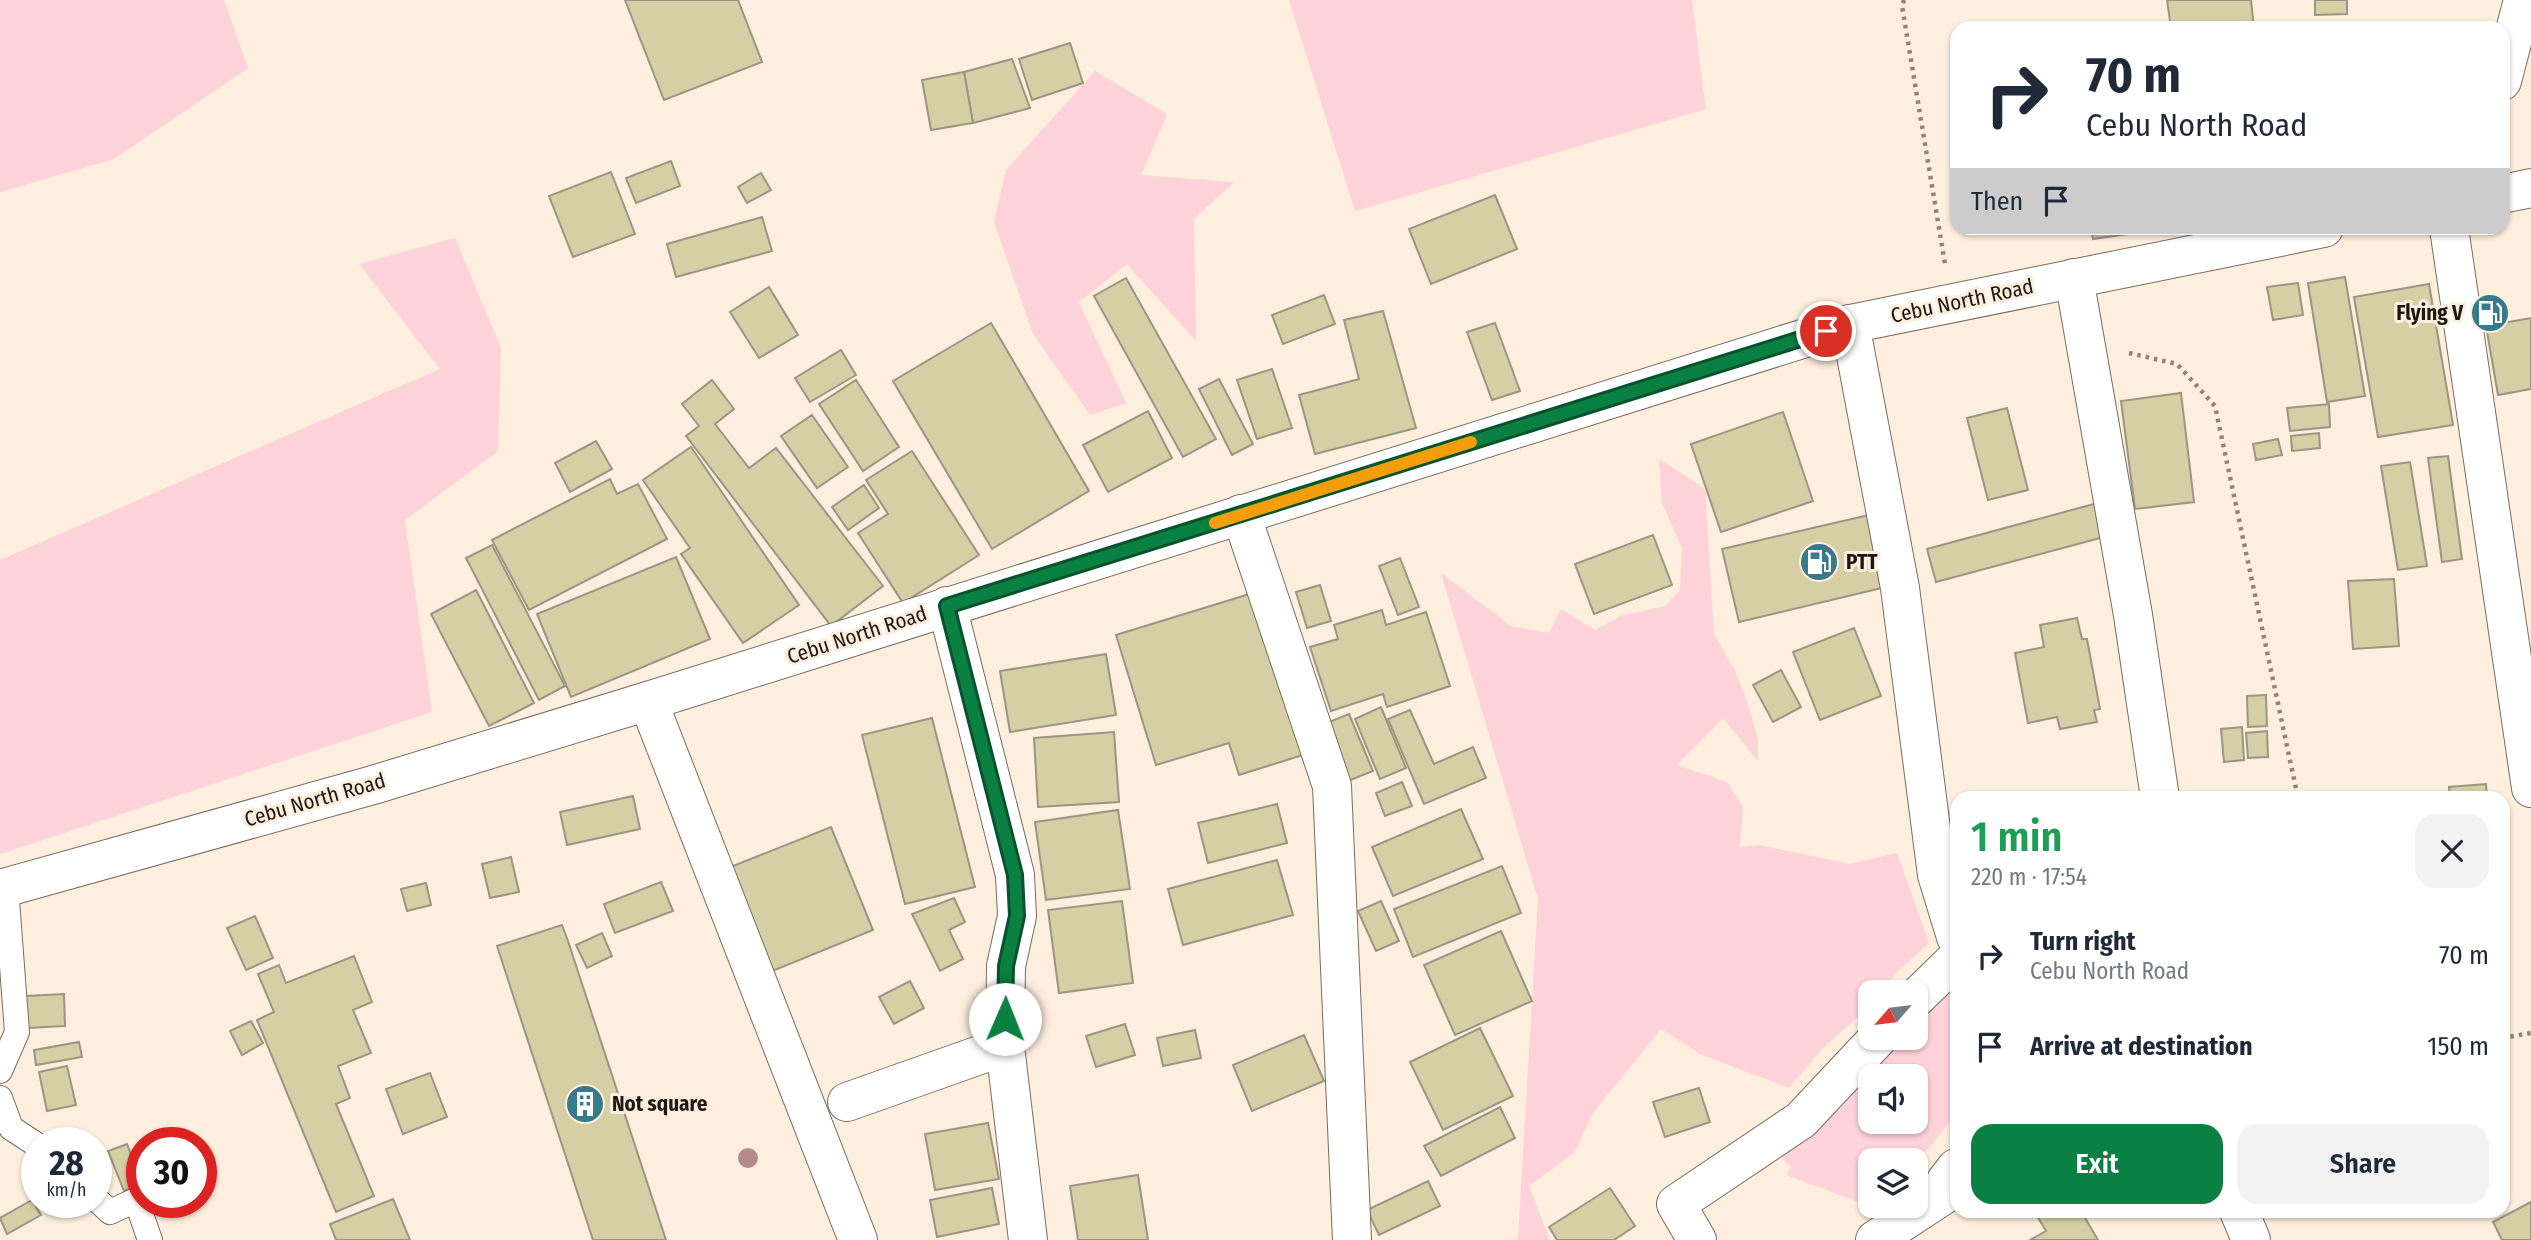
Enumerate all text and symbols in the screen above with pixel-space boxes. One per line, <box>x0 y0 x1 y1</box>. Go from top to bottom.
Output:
text: 70 m <box>2086 46 2181 105</box>
icon: right <box>1971 49 2062 140</box>
text: Cebu North Road <box>2086 106 2307 144</box>
icon: arrive <box>2037 182 2075 220</box>
text: Then <box>1971 186 2023 217</box>
street label: Cebu North Road <box>1888 273 2036 329</box>
fuel station icon: Flying V <box>2469 292 2511 334</box>
place label: Flying V <box>2396 300 2464 326</box>
pin <box>1796 301 1856 361</box>
icon: arrive <box>1807 312 1845 350</box>
fuel station icon: PTT <box>1798 541 1840 583</box>
place label: PTT <box>1846 549 1878 575</box>
street label: Cebu North Road <box>784 600 930 670</box>
street label: Cebu North Road <box>242 767 388 833</box>
text: 1 min <box>1971 812 2062 862</box>
button: close <box>2415 814 2489 888</box>
text: 220 m · 17:54 <box>1971 863 2087 891</box>
text: Turn right <box>2030 926 2136 957</box>
icon: right <box>1971 937 2009 975</box>
text: 70 m <box>2439 940 2489 971</box>
text: Cebu North Road <box>2030 957 2189 985</box>
north arrow <box>1858 980 1928 1050</box>
map controls <box>1858 980 1928 1218</box>
position arrow <box>968 982 1042 1056</box>
icon: arrive <box>1971 1028 2009 1066</box>
text: Arrive at destination <box>2030 1031 2253 1062</box>
text: 150 m <box>2427 1031 2489 1062</box>
button: sound <box>1858 1064 1928 1134</box>
building icon: Not square <box>564 1083 606 1125</box>
place label: Not square <box>612 1091 708 1117</box>
button: Exit <box>1971 1124 2223 1204</box>
button: Share <box>2237 1124 2489 1204</box>
speed limit sign: 30 <box>126 1127 217 1218</box>
text: 28 <box>49 1142 84 1184</box>
button: layers <box>1858 1148 1928 1218</box>
text: km/h <box>46 1179 87 1201</box>

